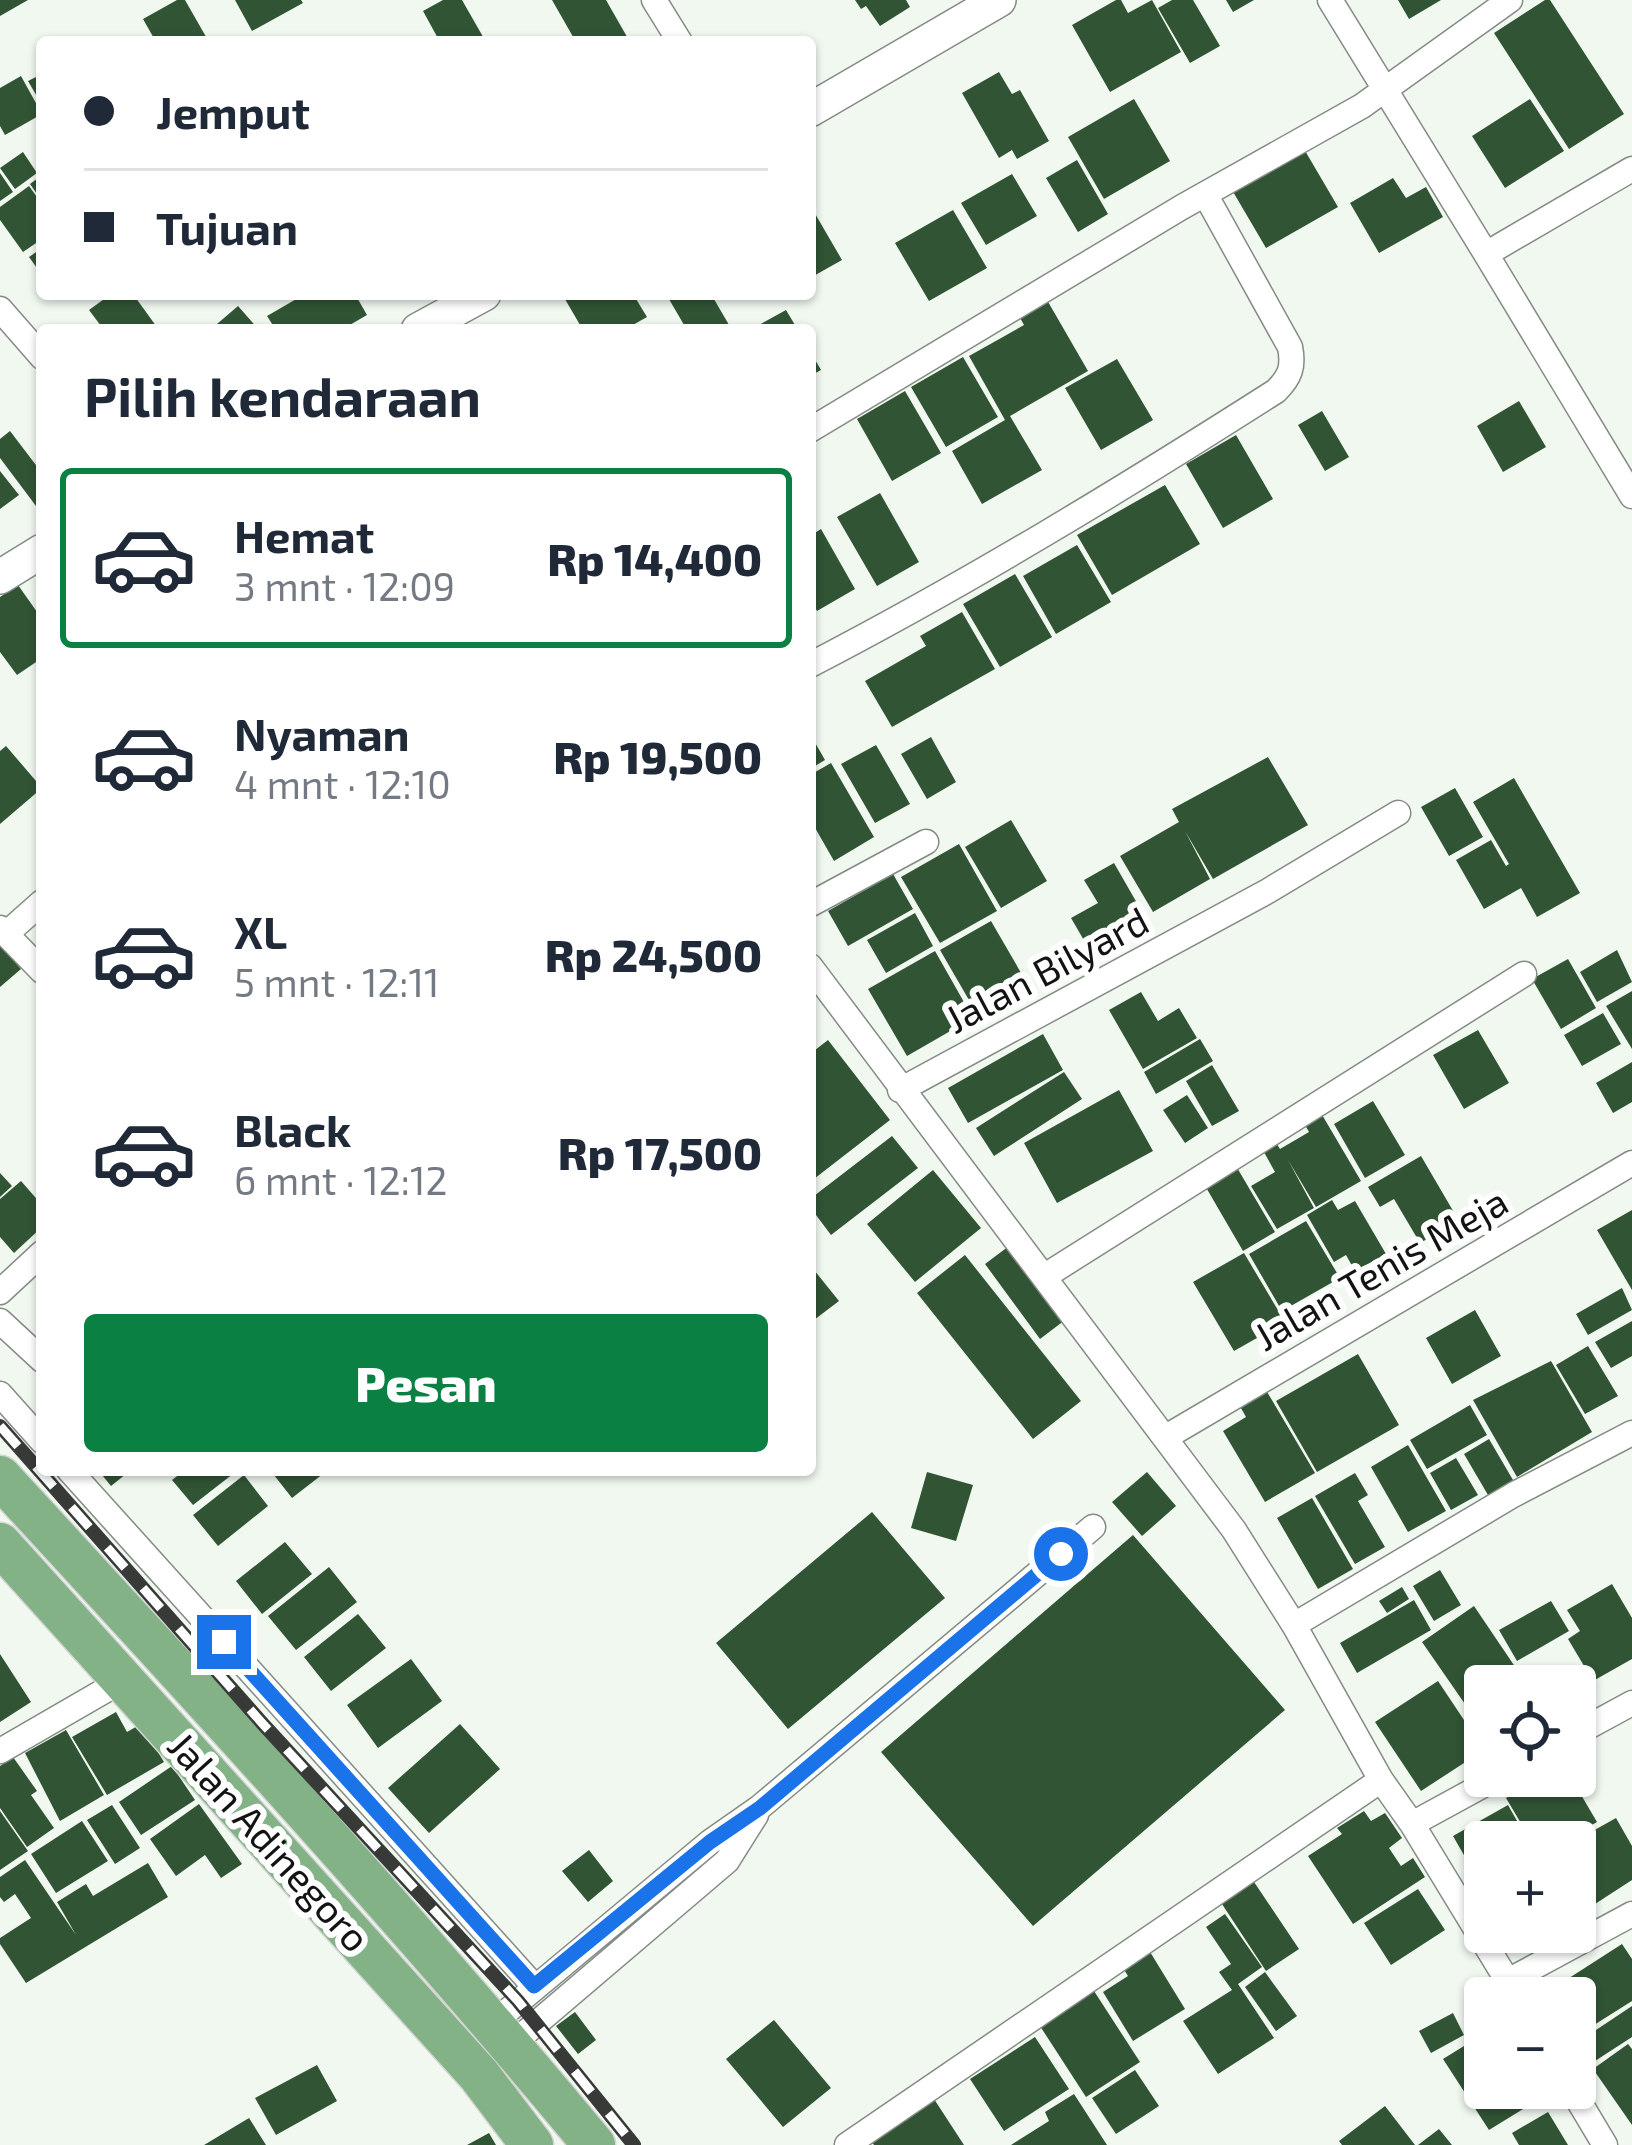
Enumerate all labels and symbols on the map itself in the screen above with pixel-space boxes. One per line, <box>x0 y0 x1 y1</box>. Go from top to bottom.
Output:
street label: Jalan Bilyard <box>937 896 1156 1042</box>
street label: Jalan Tenis Meja <box>1245 1176 1515 1359</box>
route start <box>1034 1527 1088 1581</box>
route end <box>197 1615 251 1669</box>
street label: Jalan Adinegoro <box>159 1722 381 1960</box>

